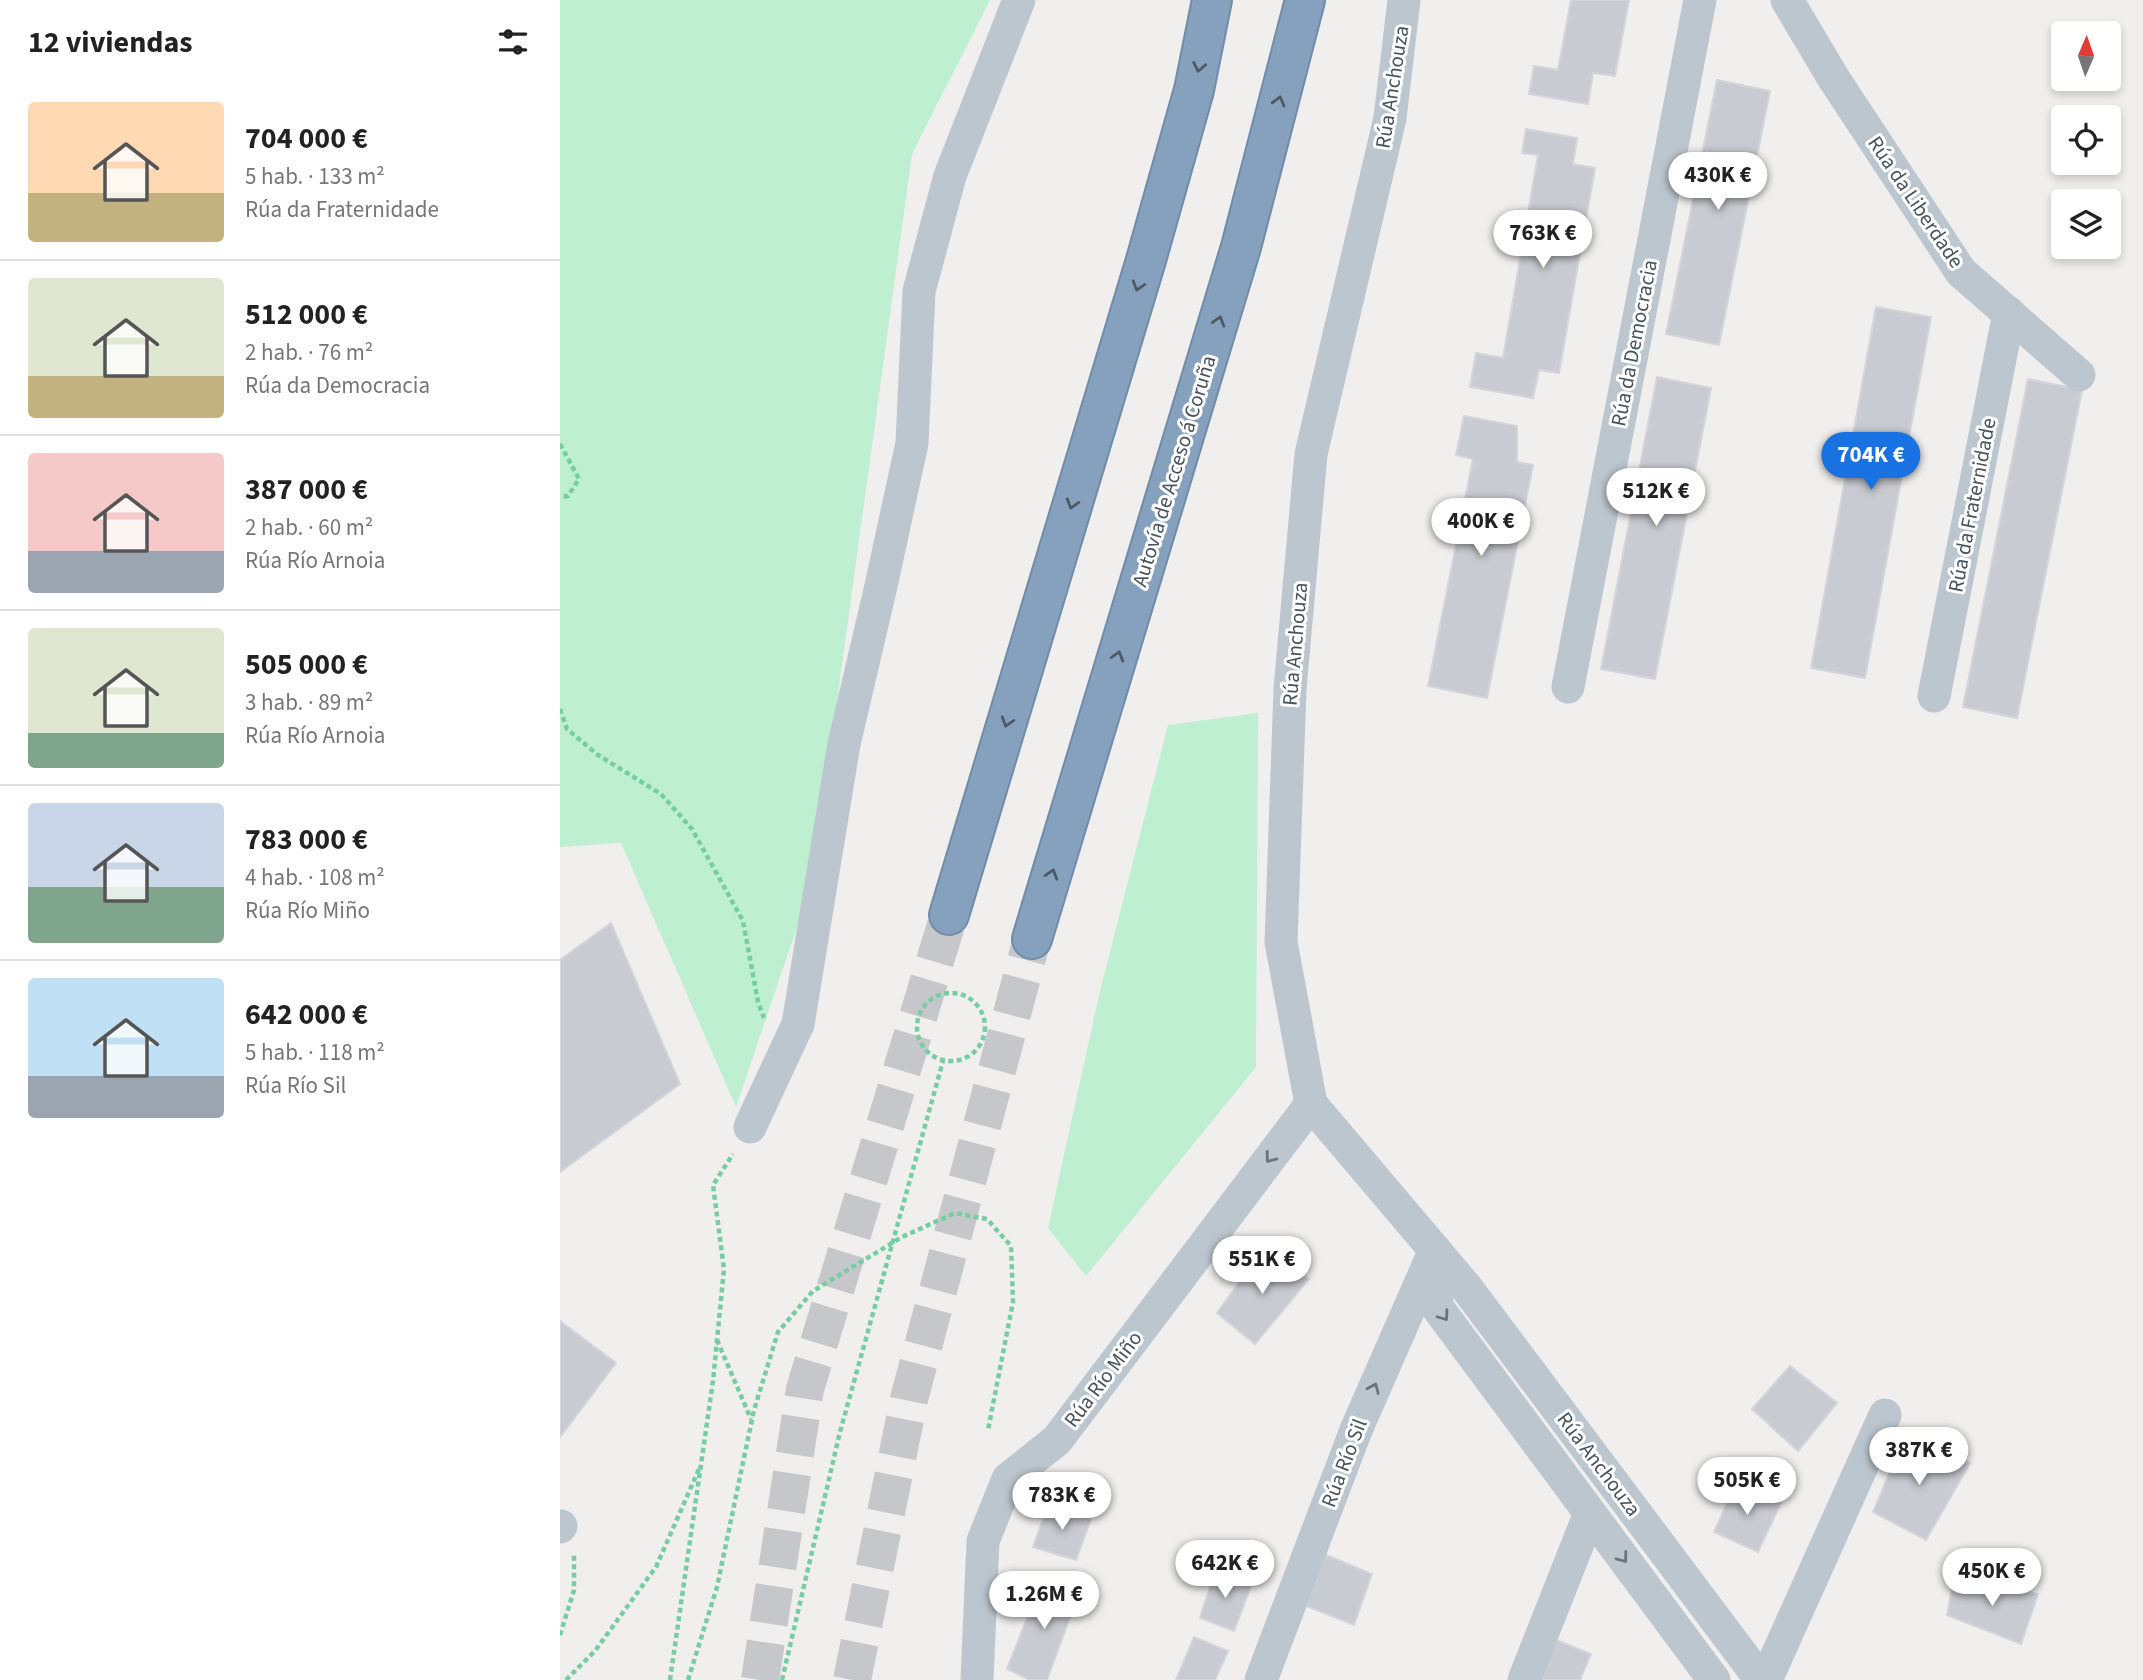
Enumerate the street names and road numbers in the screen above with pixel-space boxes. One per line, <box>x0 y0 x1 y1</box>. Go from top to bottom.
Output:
street label: Rúa Anchouza <box>1367 23 1417 151</box>
street label: Rúa da Liberdade <box>1861 130 1971 274</box>
street label: Rúa da Democracia <box>1603 257 1665 429</box>
street label: Autovía de Acceso á Coruña <box>1125 352 1223 590</box>
street label: Rúa da Fraternidade <box>1940 415 2004 595</box>
street label: Rúa Anchouza <box>1275 581 1315 707</box>
street label: Rúa Río Miño <box>1057 1324 1149 1434</box>
street label: Rúa Anchouza <box>1550 1406 1648 1522</box>
street label: Rúa Río Sil <box>1313 1414 1375 1512</box>

